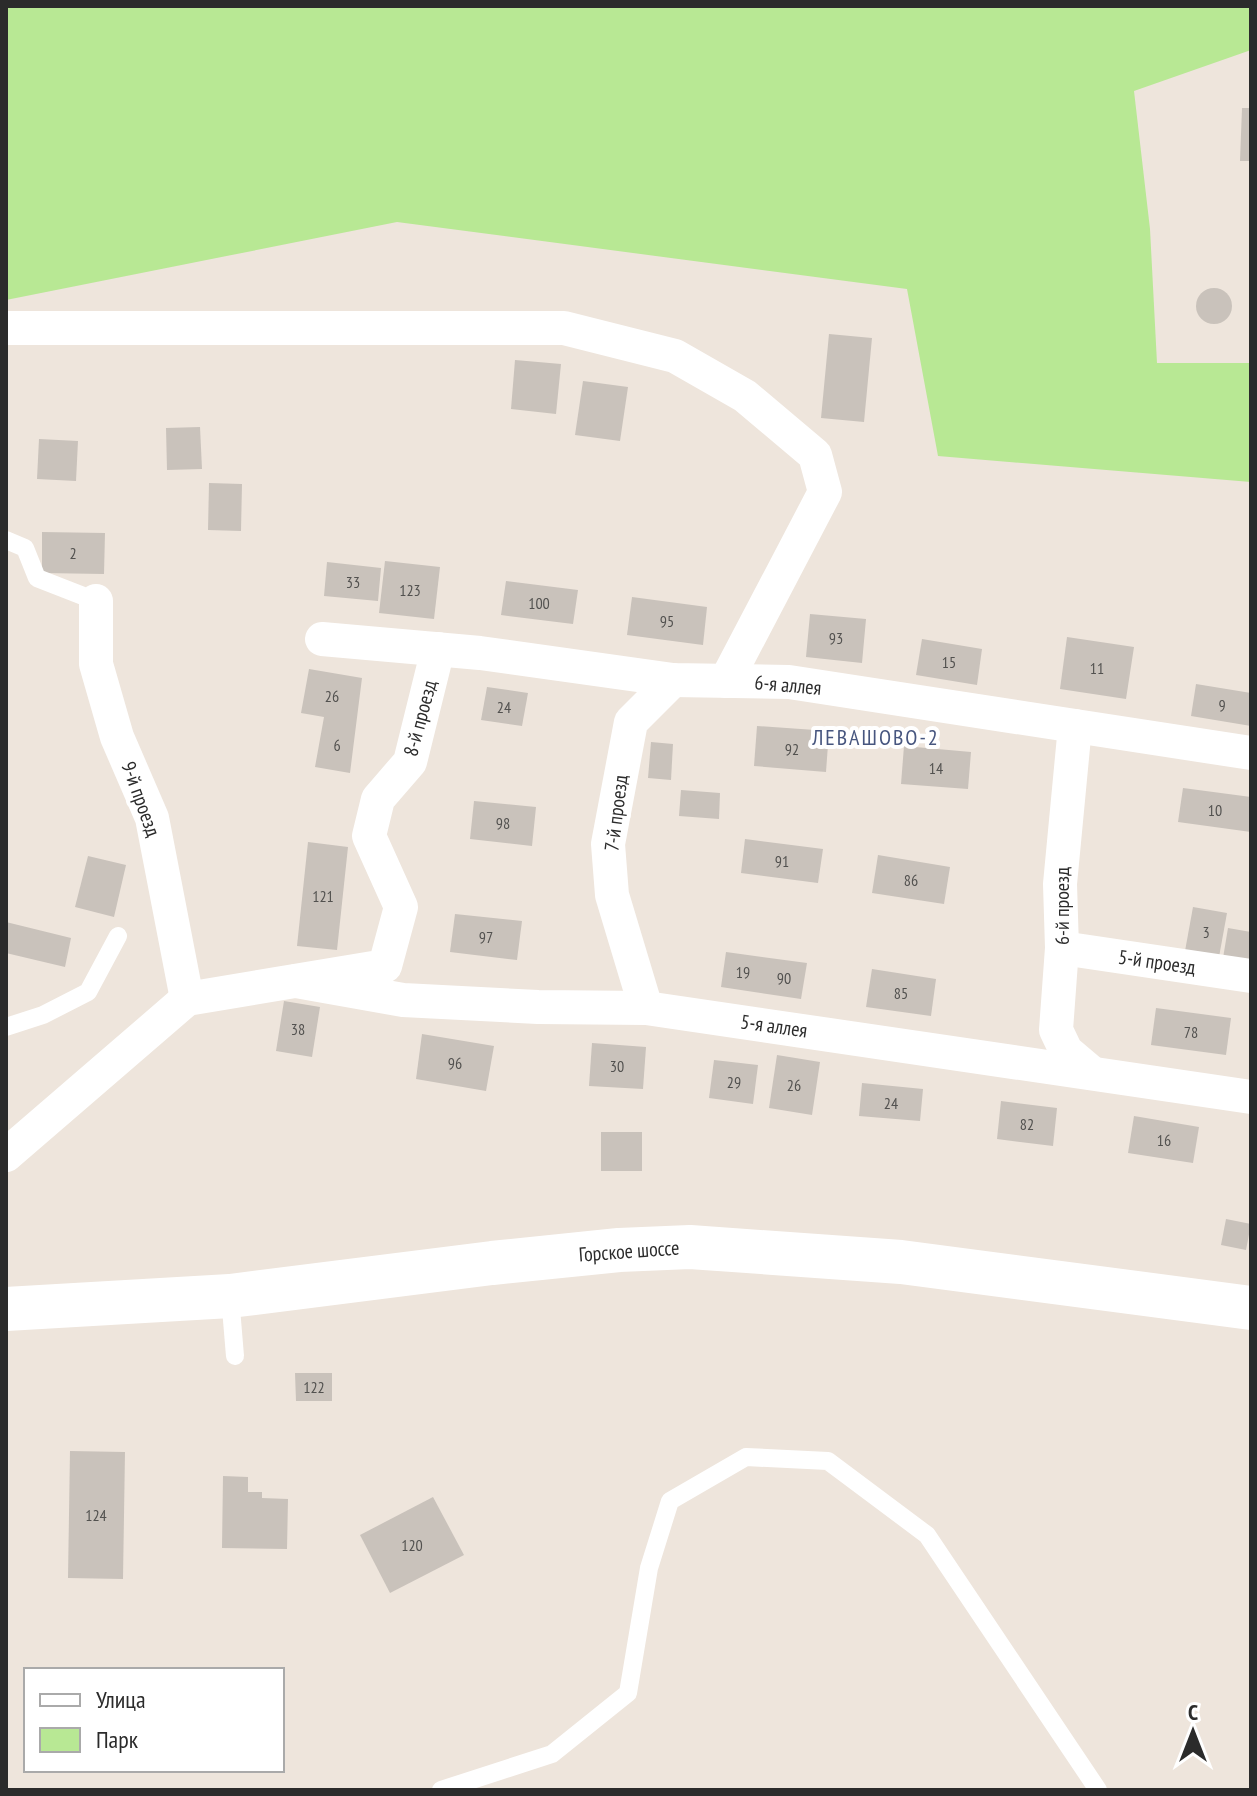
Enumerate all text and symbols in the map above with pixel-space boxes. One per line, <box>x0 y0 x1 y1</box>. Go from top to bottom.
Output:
house number: 2 <box>69 543 77 563</box>
house number: 33 <box>346 572 360 592</box>
house number: 123 <box>399 580 421 600</box>
house number: 100 <box>528 593 550 613</box>
house number: 95 <box>660 611 674 631</box>
house number: 93 <box>829 628 843 648</box>
house number: 15 <box>942 652 956 672</box>
house number: 11 <box>1090 658 1104 678</box>
street label: 6-я аллея <box>753 669 823 701</box>
street label: 8-й проезд <box>397 677 443 759</box>
house number: 26 <box>325 686 339 706</box>
house number: 9 <box>1218 695 1226 715</box>
house number: 24 <box>497 697 511 717</box>
district label: ЛЕВАШОВО-2 <box>811 723 940 751</box>
house number: 6 <box>333 735 341 755</box>
house number: 92 <box>785 739 799 759</box>
street label: 9-й проезд <box>115 758 167 840</box>
house number: 14 <box>929 758 943 778</box>
street label: 7-й проезд <box>598 773 634 853</box>
house number: 10 <box>1208 800 1222 820</box>
house number: 98 <box>496 813 510 833</box>
house number: 91 <box>775 851 789 871</box>
street label: 6-й проезд <box>1049 867 1075 945</box>
house number: 86 <box>904 870 918 890</box>
house number: 121 <box>312 886 334 906</box>
house number: 3 <box>1202 922 1210 942</box>
house number: 97 <box>479 927 493 947</box>
street label: 5-й проезд <box>1117 944 1198 980</box>
house number: 19 <box>736 962 750 982</box>
house number: 90 <box>777 968 791 988</box>
house number: 85 <box>894 983 908 1003</box>
street label: 5-я аллея <box>739 1008 809 1044</box>
house number: 38 <box>291 1019 305 1039</box>
house number: 78 <box>1184 1022 1198 1042</box>
house number: 96 <box>448 1053 462 1073</box>
house number: 30 <box>610 1056 624 1076</box>
house number: 29 <box>727 1072 741 1092</box>
house number: 26 <box>787 1075 801 1095</box>
house number: 24 <box>884 1093 898 1113</box>
house number: 82 <box>1020 1114 1034 1134</box>
house number: 16 <box>1157 1130 1171 1150</box>
street label: Горское шоссе <box>578 1235 680 1267</box>
house number: 122 <box>303 1377 325 1397</box>
house number: 124 <box>85 1505 107 1525</box>
house number: 120 <box>401 1535 423 1555</box>
legend <box>24 1668 284 1772</box>
text: Улица <box>96 1684 146 1715</box>
north arrow <box>1153 1692 1233 1772</box>
text: С <box>1188 1698 1198 1726</box>
text: Парк <box>96 1724 139 1755</box>

